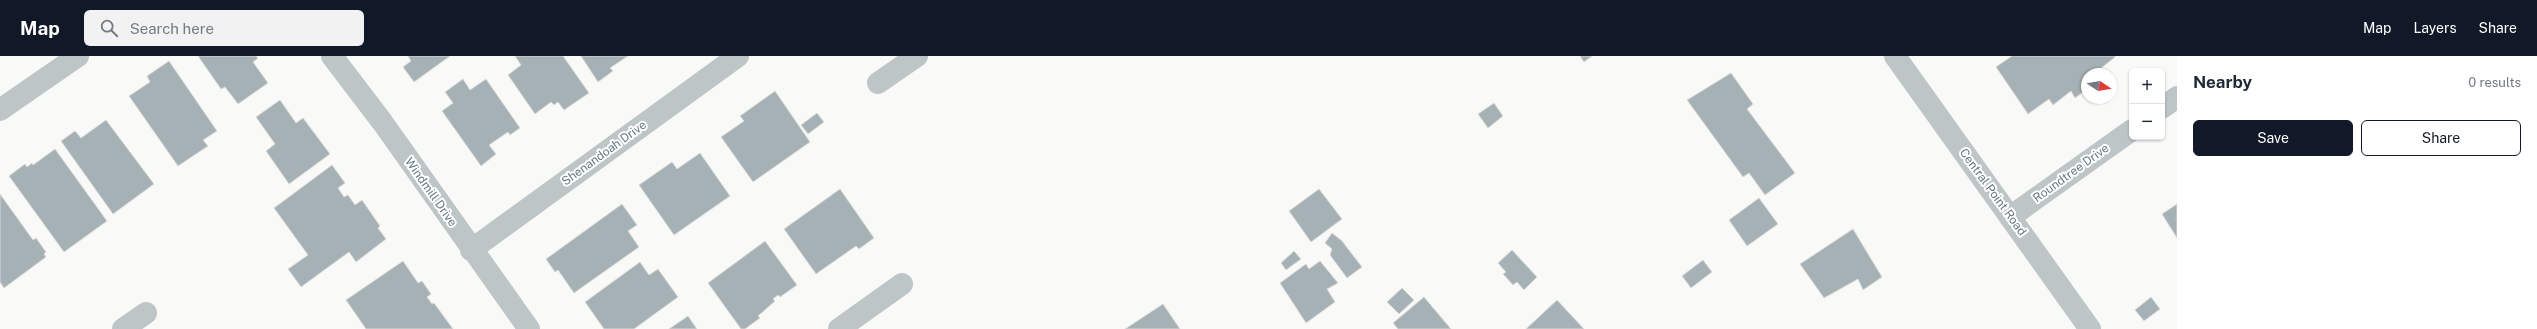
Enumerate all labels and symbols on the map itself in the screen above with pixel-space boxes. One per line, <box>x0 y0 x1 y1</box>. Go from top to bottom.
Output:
north arrow <box>2081 68 2117 104</box>
street label: Shenandoah Drive <box>559 117 649 188</box>
street label: Roundtree Drive <box>2030 141 2112 205</box>
street label: Central Point Road <box>1957 146 2029 238</box>
street label: Windmill Drive <box>402 155 460 229</box>

